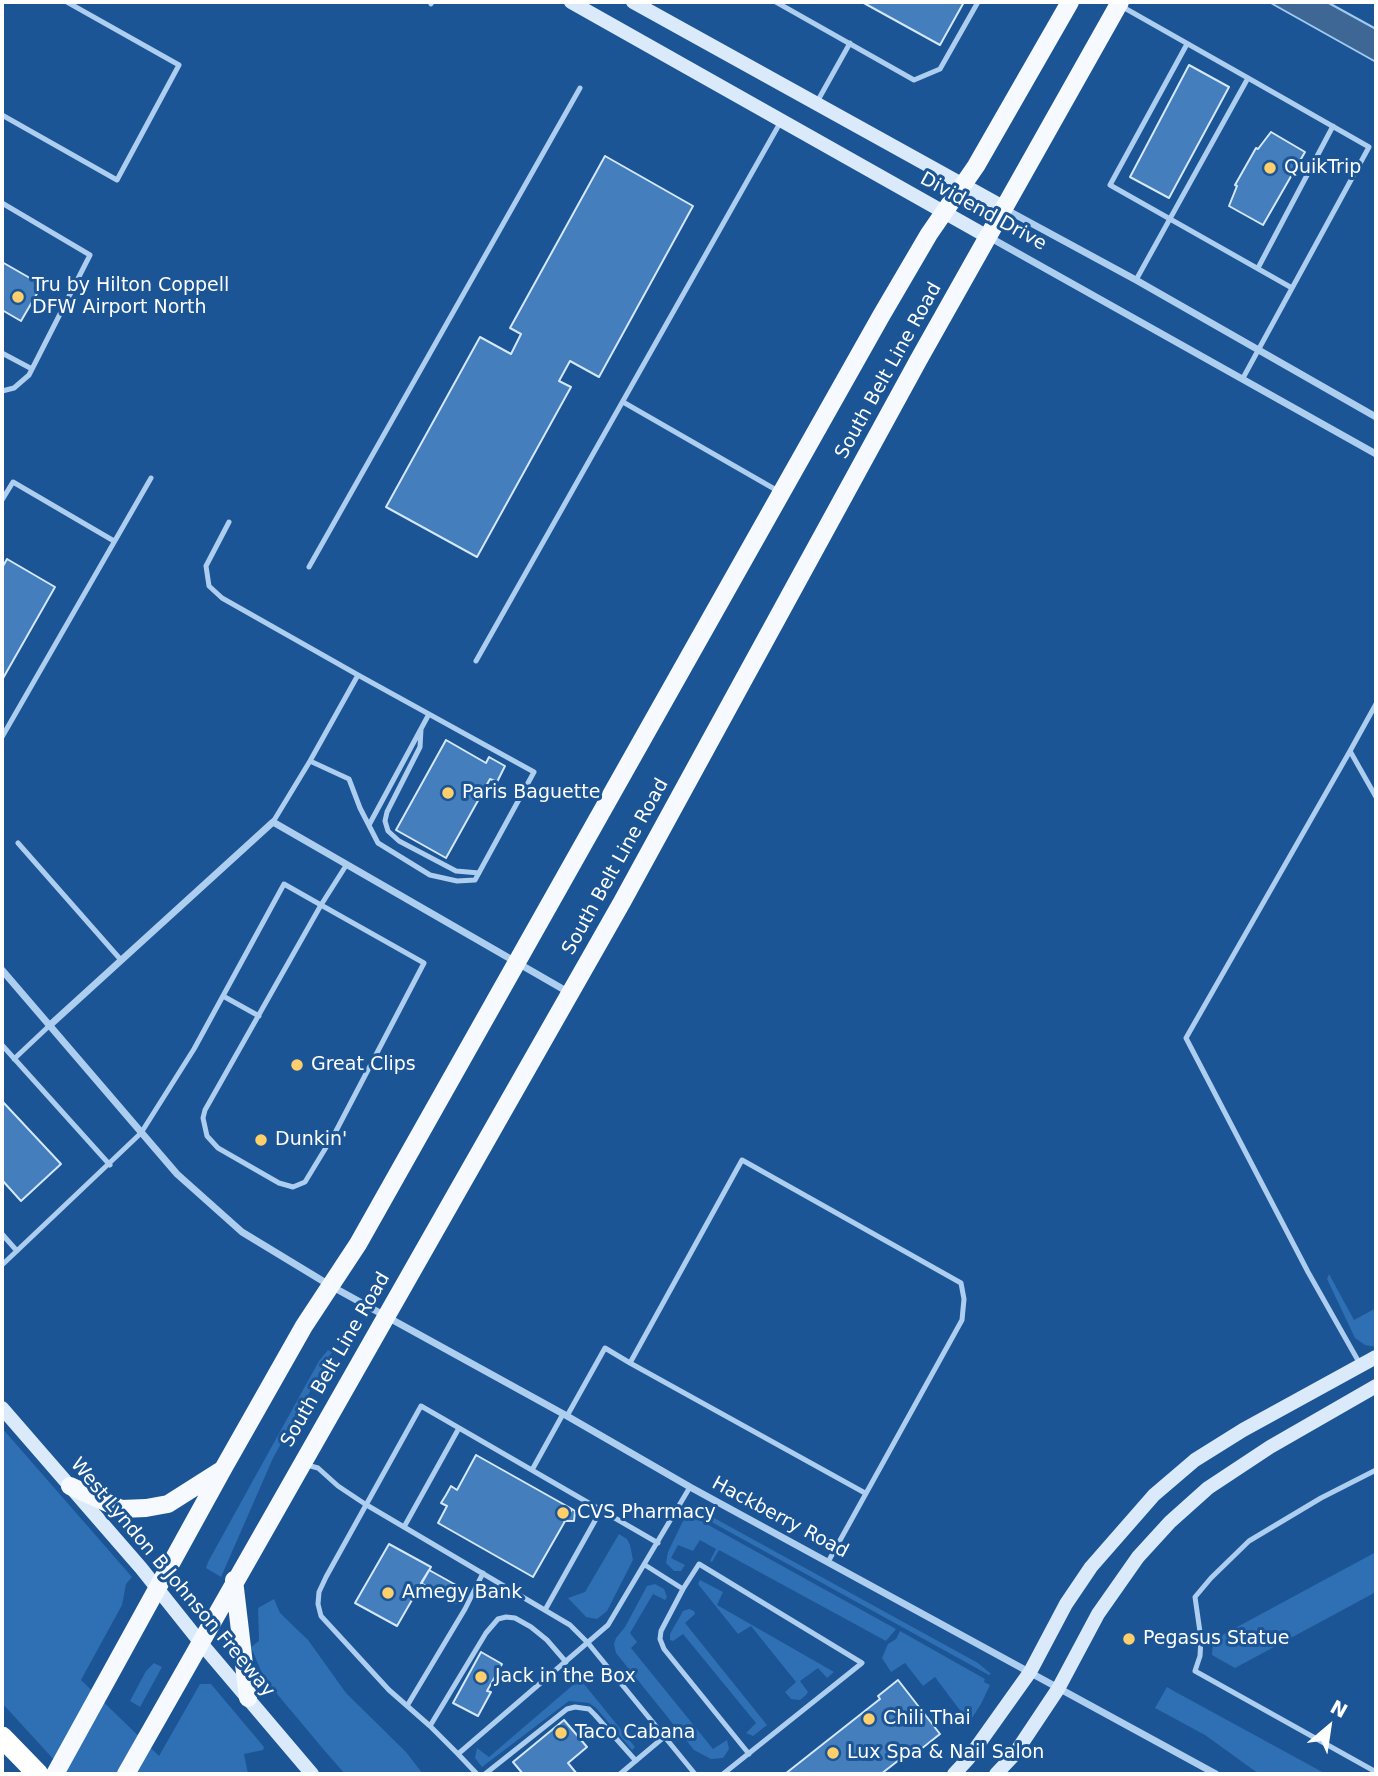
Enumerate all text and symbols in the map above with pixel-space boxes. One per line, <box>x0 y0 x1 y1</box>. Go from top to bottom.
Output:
place label: QuikTrip <box>1284 157 1361 179</box>
marker: QuikTrip <box>1262 160 1278 176</box>
street label: Dividend Drive <box>916 168 1050 256</box>
place label: Tru by Hilton Coppell DFW Airport North <box>32 275 229 319</box>
street label: South Belt Line Road <box>831 279 947 463</box>
marker: Tru by Hilton Coppell DFW Airport North <box>10 289 26 305</box>
street label: South Belt Line Road <box>558 775 674 959</box>
place label: Paris Baguette <box>462 782 600 804</box>
marker: Paris Baguette <box>440 785 456 801</box>
place label: Great Clips <box>311 1054 416 1076</box>
marker: Great Clips <box>289 1057 305 1073</box>
place label: Dunkin' <box>275 1129 347 1151</box>
marker: Dunkin' <box>253 1132 269 1148</box>
street label: South Belt Line Road <box>277 1269 395 1451</box>
street label: West Lyndon B Johnson Freeway <box>65 1454 279 1702</box>
street label: Hackberry Road <box>708 1472 852 1564</box>
place label: CVS Pharmacy <box>577 1502 716 1524</box>
marker: CVS Pharmacy <box>555 1505 571 1521</box>
place label: Amegy Bank <box>402 1582 522 1604</box>
marker: Amegy Bank <box>380 1585 396 1601</box>
place label: Pegasus Statue <box>1143 1628 1289 1650</box>
marker: Pegasus Statue <box>1121 1631 1137 1647</box>
place label: Jack in the Box <box>495 1666 636 1688</box>
marker: Jack in the Box <box>473 1669 489 1685</box>
north arrow <box>1294 1692 1364 1762</box>
text: N <box>1327 1695 1351 1722</box>
place label: Chili Thai <box>883 1708 971 1730</box>
marker: Chili Thai <box>861 1711 877 1727</box>
place label: Taco Cabana <box>575 1722 696 1744</box>
marker: Taco Cabana <box>553 1725 569 1741</box>
place label: Lux Spa & Nail Salon <box>847 1742 1044 1764</box>
marker: Lux Spa & Nail Salon <box>825 1745 841 1761</box>

